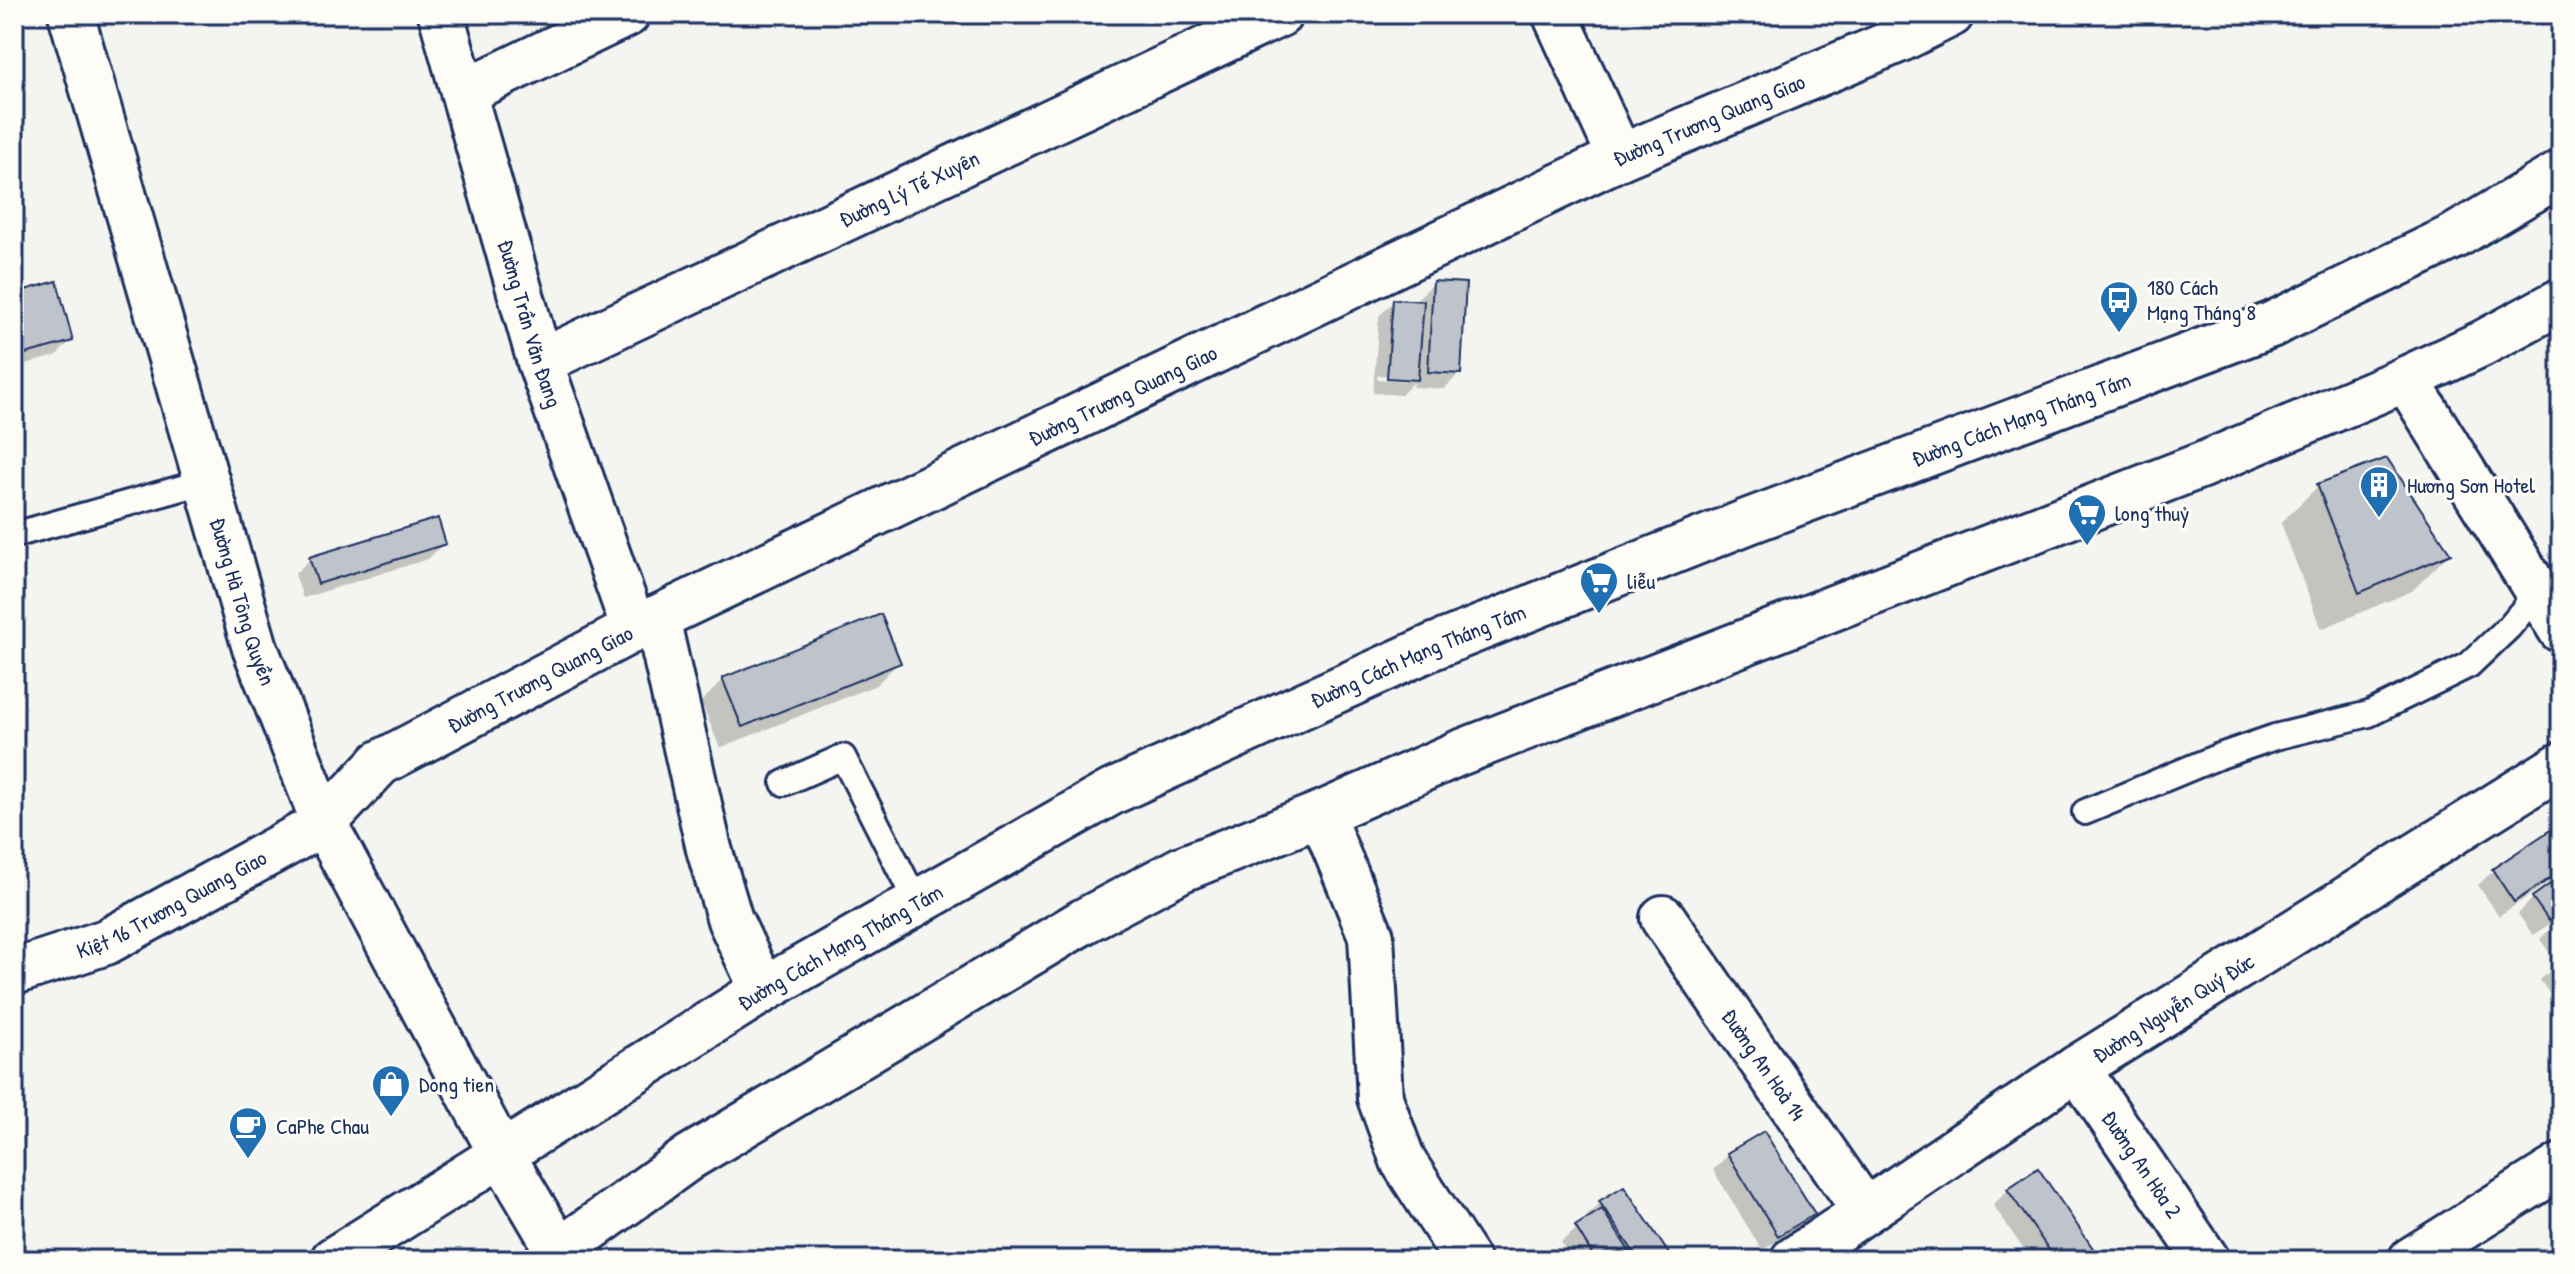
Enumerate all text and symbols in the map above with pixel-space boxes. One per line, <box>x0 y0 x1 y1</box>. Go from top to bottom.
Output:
street label: Đường Trương Quang Giao <box>1608 66 1810 173</box>
street label: Đường Lý Tế Xuyên <box>834 143 984 234</box>
street label: Đường Trần Văn Đang <box>491 236 570 411</box>
place label: 180 Cách Mạng Tháng 8 <box>2147 272 2256 327</box>
bus stop icon: 180 Cách Mạng Tháng 8 <box>2098 279 2140 334</box>
street label: Đường Trương Quang Giao <box>1023 337 1222 453</box>
street label: Đường Cách Mạng Tháng Tám <box>1907 364 2135 474</box>
building icon: Hương Sơn Hotel <box>2358 464 2400 519</box>
place label: Hương Sơn Hotel <box>2407 470 2535 500</box>
supermarket icon: long thuỷ <box>2066 492 2108 547</box>
place label: long thuỷ <box>2115 498 2189 528</box>
street label: Đường Hà Tông Quyền <box>203 514 283 690</box>
supermarket icon: liễu <box>1578 560 1620 615</box>
place label: liễu <box>1627 566 1656 596</box>
street label: Đường Cách Mạng Tháng Tám <box>1305 596 1530 715</box>
street label: Đường Trương Quang Giao <box>442 617 638 740</box>
street label: Kiệt 16 Trương Quang Giao <box>73 842 272 966</box>
street label: Đường Cách Mạng Tháng Tám <box>732 876 948 1017</box>
street label: Đường Nguyễn Quý Đức <box>2087 946 2260 1070</box>
street label: Đường An Hoà 14 <box>1715 1003 1813 1126</box>
shop icon: Dong tien <box>370 1063 412 1118</box>
place label: Dong tien <box>419 1069 494 1099</box>
street label: Đường An Hòa 2 <box>2095 1104 2189 1224</box>
cafe icon: CaPhe Chau <box>227 1105 269 1160</box>
place label: CaPhe Chau <box>276 1111 369 1141</box>

